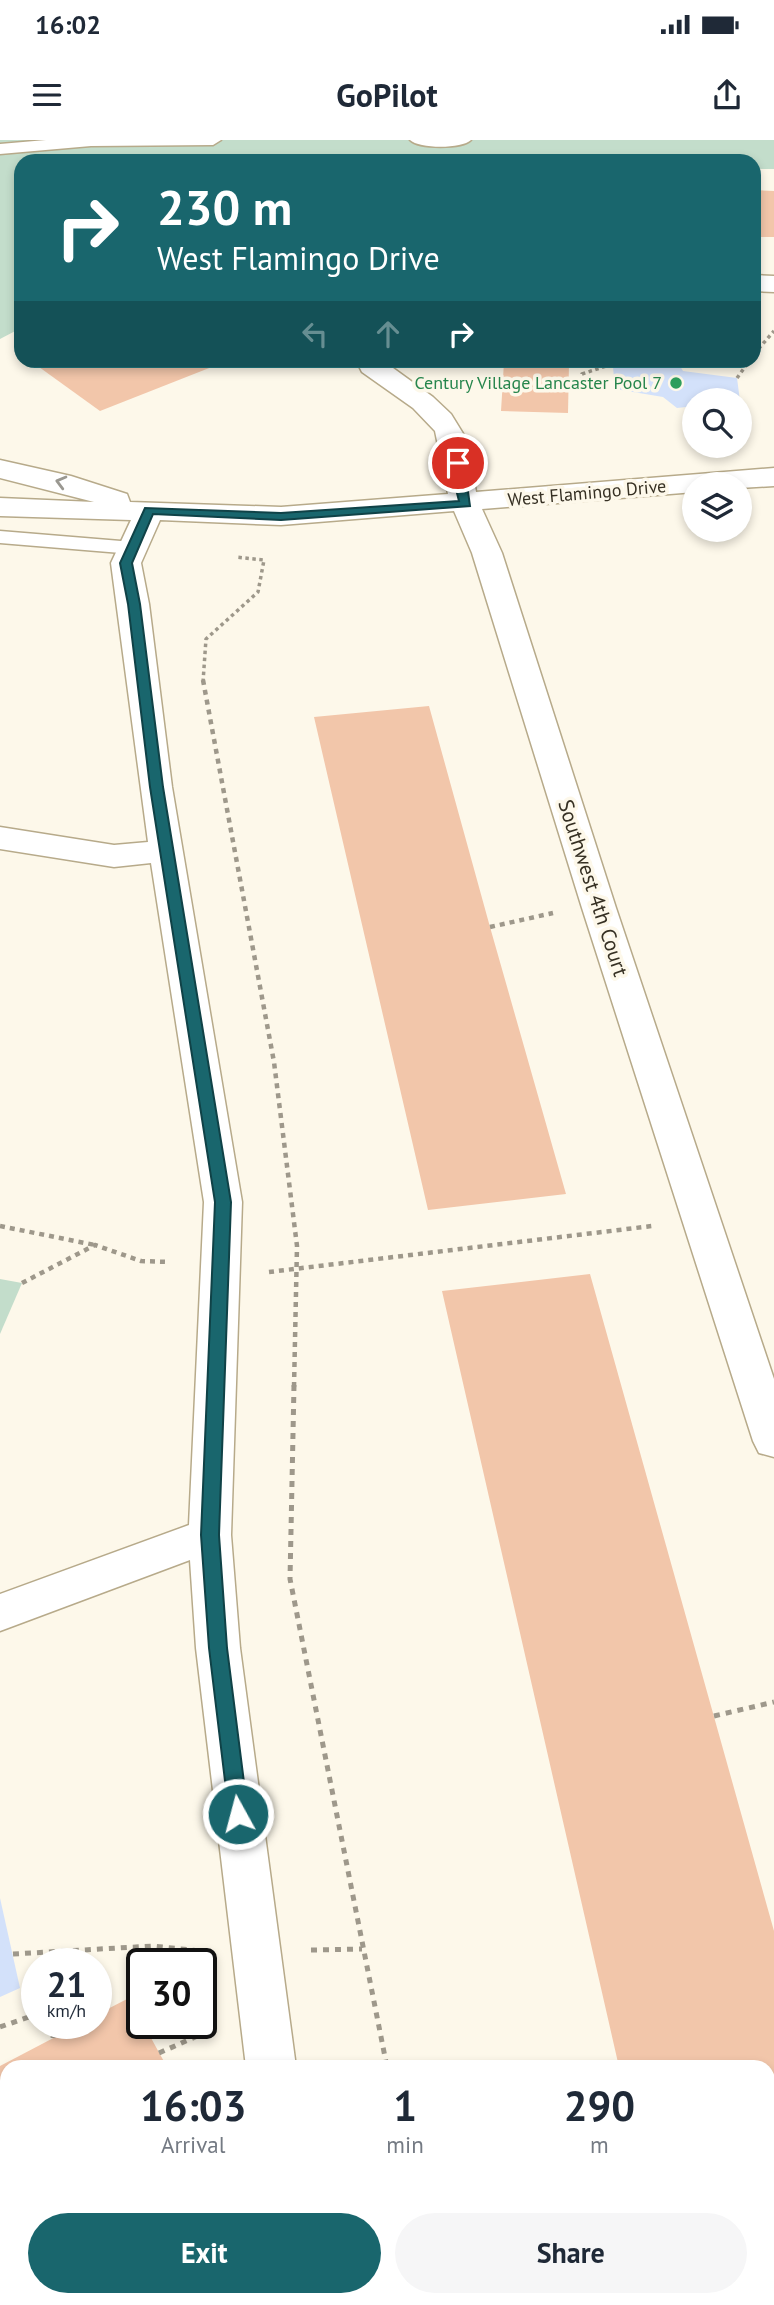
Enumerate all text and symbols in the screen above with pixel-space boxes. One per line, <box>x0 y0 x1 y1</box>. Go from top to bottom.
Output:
text: 16:02 <box>35 8 101 41</box>
text: GoPilot <box>336 74 438 116</box>
icon: menu <box>28 76 66 114</box>
icon: share <box>708 76 746 114</box>
text: 230 m <box>157 175 292 239</box>
icon: right <box>42 182 133 273</box>
text: West Flamingo Drive <box>157 237 440 279</box>
icon: left <box>296 315 334 353</box>
icon: ahead <box>369 315 407 353</box>
icon: right <box>442 315 480 353</box>
place label: Century Village Lancaster Pool 7 <box>414 371 662 394</box>
marker: Century Village Lancaster Pool 7 <box>668 375 684 391</box>
map controls <box>682 388 752 542</box>
button: search <box>682 388 752 458</box>
pin <box>428 433 488 493</box>
icon: arrive <box>439 444 477 482</box>
button: layers <box>682 472 752 542</box>
street label: West Flamingo Drive <box>507 474 667 511</box>
one-way arrow <box>55 476 67 491</box>
street label: Southwest 4th Court <box>552 796 635 980</box>
position arrow <box>201 1777 275 1851</box>
speed limit sign: 30 <box>126 1948 217 2039</box>
text: 21 <box>47 1961 86 2007</box>
text: km/h <box>47 1999 86 2022</box>
text: 16:03 <box>140 2078 246 2133</box>
text: 1 <box>393 2078 417 2133</box>
text: 290 <box>564 2078 635 2133</box>
text: Arrival <box>161 2130 225 2159</box>
text: min <box>386 2130 424 2159</box>
text: m <box>590 2130 609 2159</box>
button: Exit <box>28 2213 381 2293</box>
button: Share <box>395 2213 747 2293</box>

